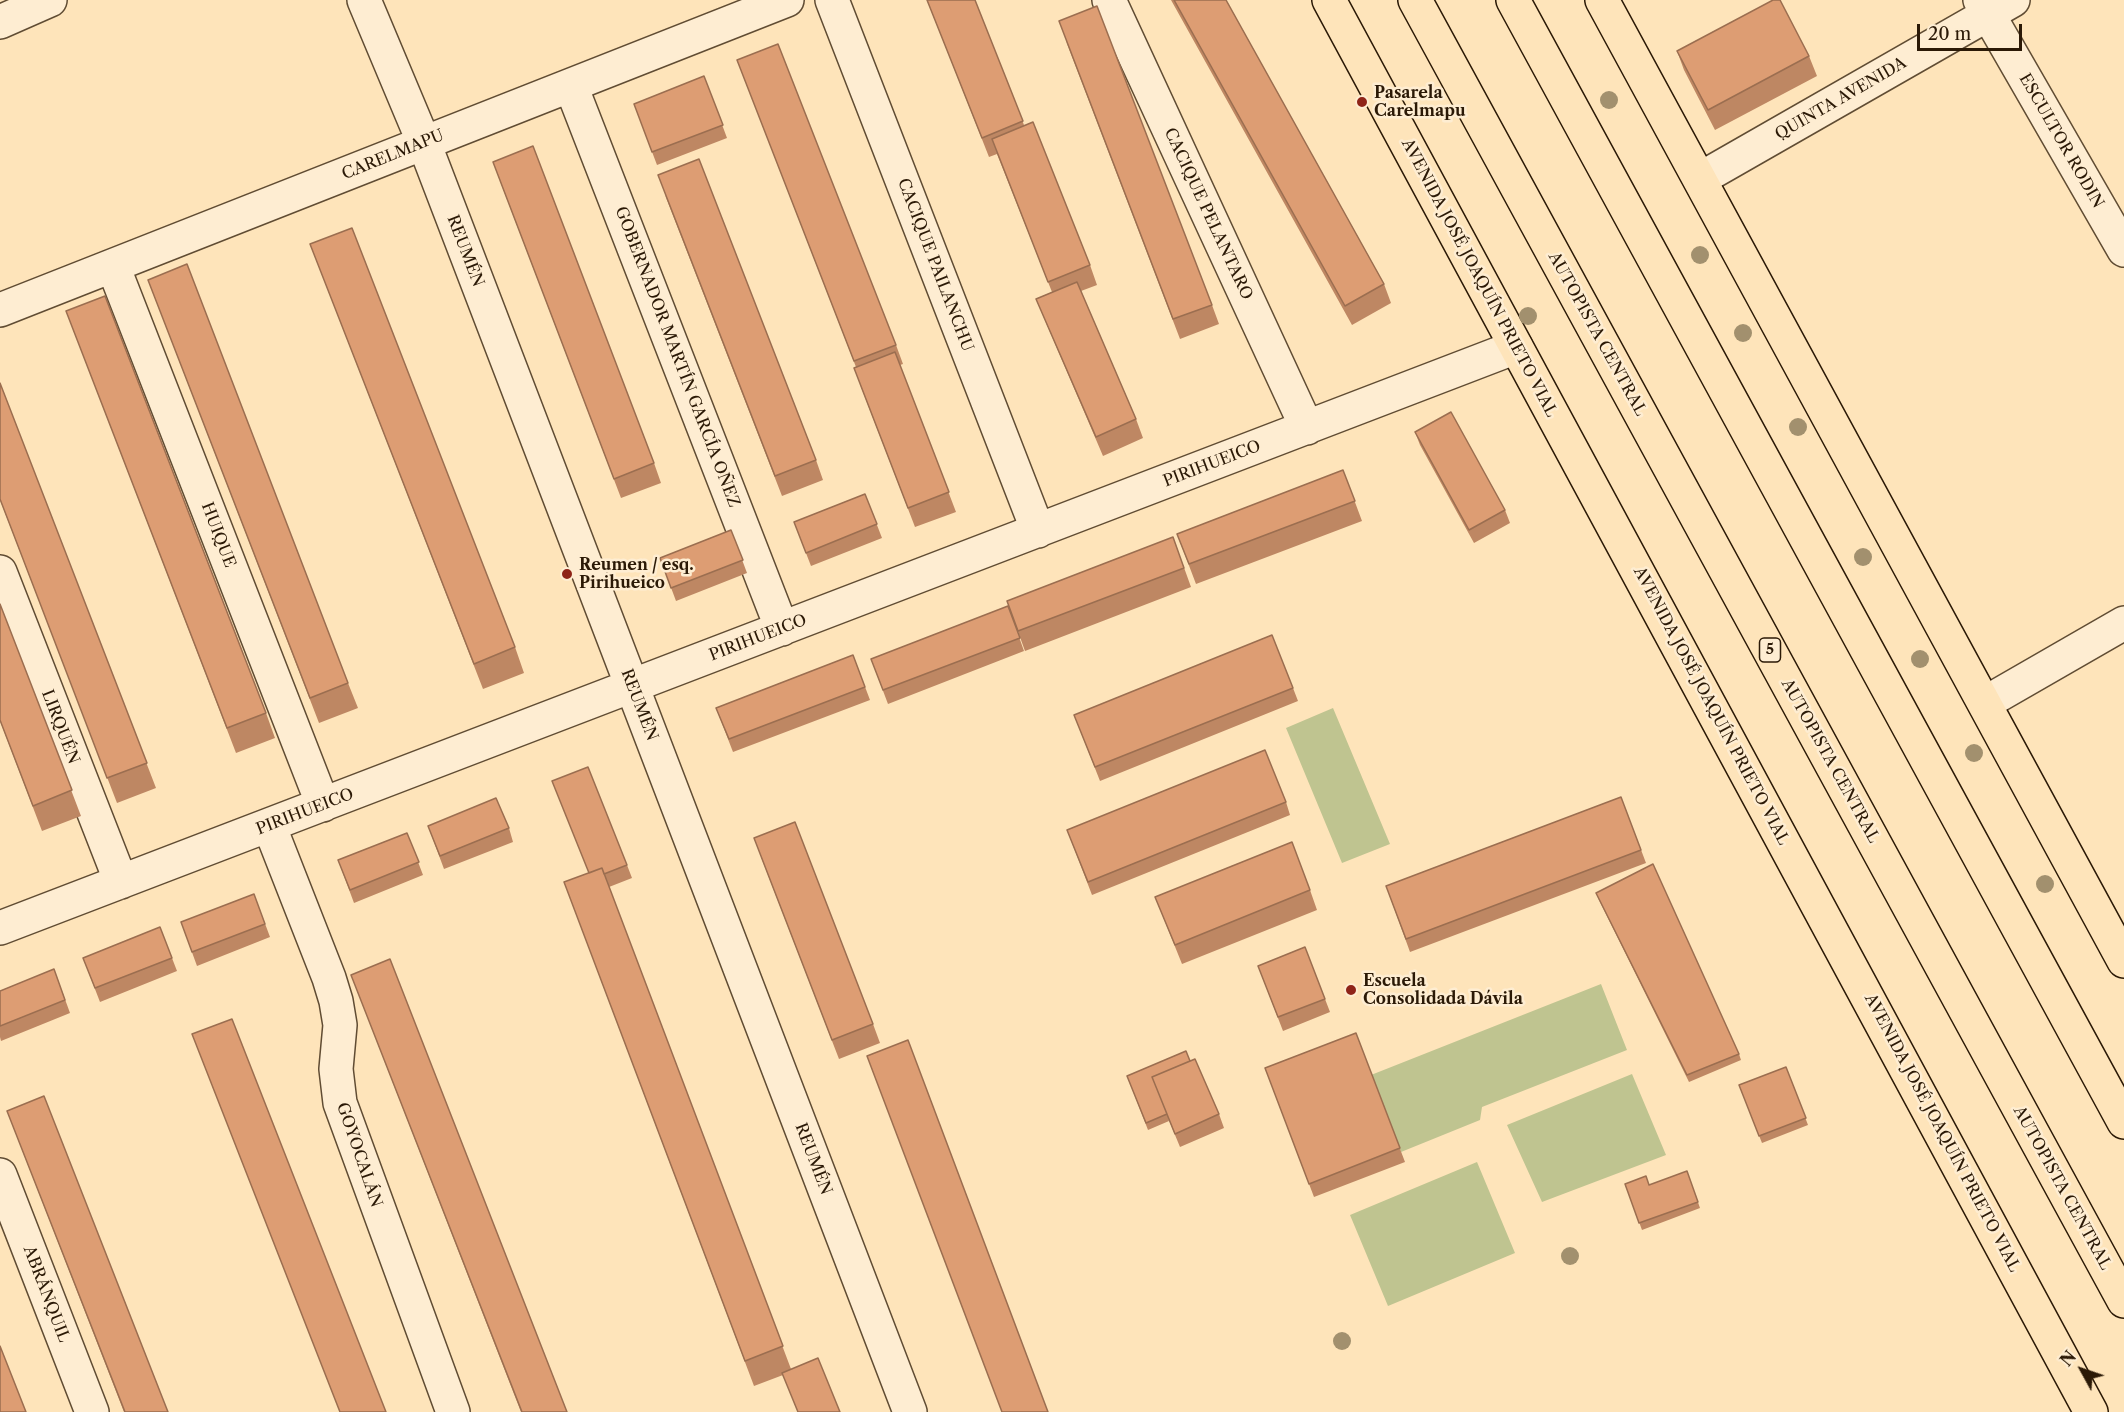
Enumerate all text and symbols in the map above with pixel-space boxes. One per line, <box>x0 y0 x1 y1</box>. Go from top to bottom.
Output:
scale bar <box>1920 12 2025 50</box>
text: 20 m <box>1928 23 1971 45</box>
street label: QUINTA AVENIDA <box>1772 54 1910 144</box>
street label: ESCULTOR RODIN <box>2015 70 2107 212</box>
place label: Pasarela Carelmapu <box>1374 83 1466 121</box>
marker: Pasarela Carelmapu <box>1355 95 1369 109</box>
street label: CACIQUE PELANTARO <box>1160 125 1256 303</box>
street label: CARELMAPU <box>339 126 447 184</box>
street label: AVENIDA JOSÉ JOAQUÍN PRIETO VIAL <box>1397 136 1561 420</box>
street label: CACIQUE PAILANCHU <box>893 176 977 354</box>
street label: GOBERNADOR MARTÍN GARCÍA OÑEZ <box>611 204 743 510</box>
street label: REUMÉN <box>443 212 487 290</box>
street label: AUTOPISTA CENTRAL <box>1544 249 1650 419</box>
street label: PIRIHUEICO <box>1161 437 1263 491</box>
street label: HUIQUE <box>197 500 239 570</box>
place label: Reumen / esq. Pirihueico <box>579 555 694 593</box>
street label: AVENIDA JOSÉ JOAQUÍN PRIETO VIAL <box>1629 564 1793 848</box>
marker: Reumen / esq. Pirihueico <box>560 567 574 581</box>
street label: PIRIHUEICO <box>707 611 809 665</box>
road number: 5 <box>1760 638 1780 662</box>
street label: REUMÉN <box>617 666 661 744</box>
street label: AUTOPISTA CENTRAL <box>1777 676 1883 846</box>
street label: LIRQUÉN <box>37 687 83 767</box>
street label: PIRIHUEICO <box>254 785 356 839</box>
place label: Escuela Consolidada Dávila <box>1363 971 1523 1009</box>
marker: Escuela Consolidada Dávila <box>1344 983 1358 997</box>
street label: AVENIDA JOSÉ JOAQUÍN PRIETO VIAL <box>1860 991 2024 1275</box>
street label: GOYOCALÁN <box>332 1100 386 1210</box>
street label: AUTOPISTA CENTRAL <box>2009 1103 2115 1273</box>
street label: REUMÉN <box>791 1120 835 1198</box>
street label: ABRÁNQUIL <box>19 1243 73 1345</box>
north arrow <box>2052 1340 2112 1400</box>
text: N <box>2056 1347 2080 1370</box>

